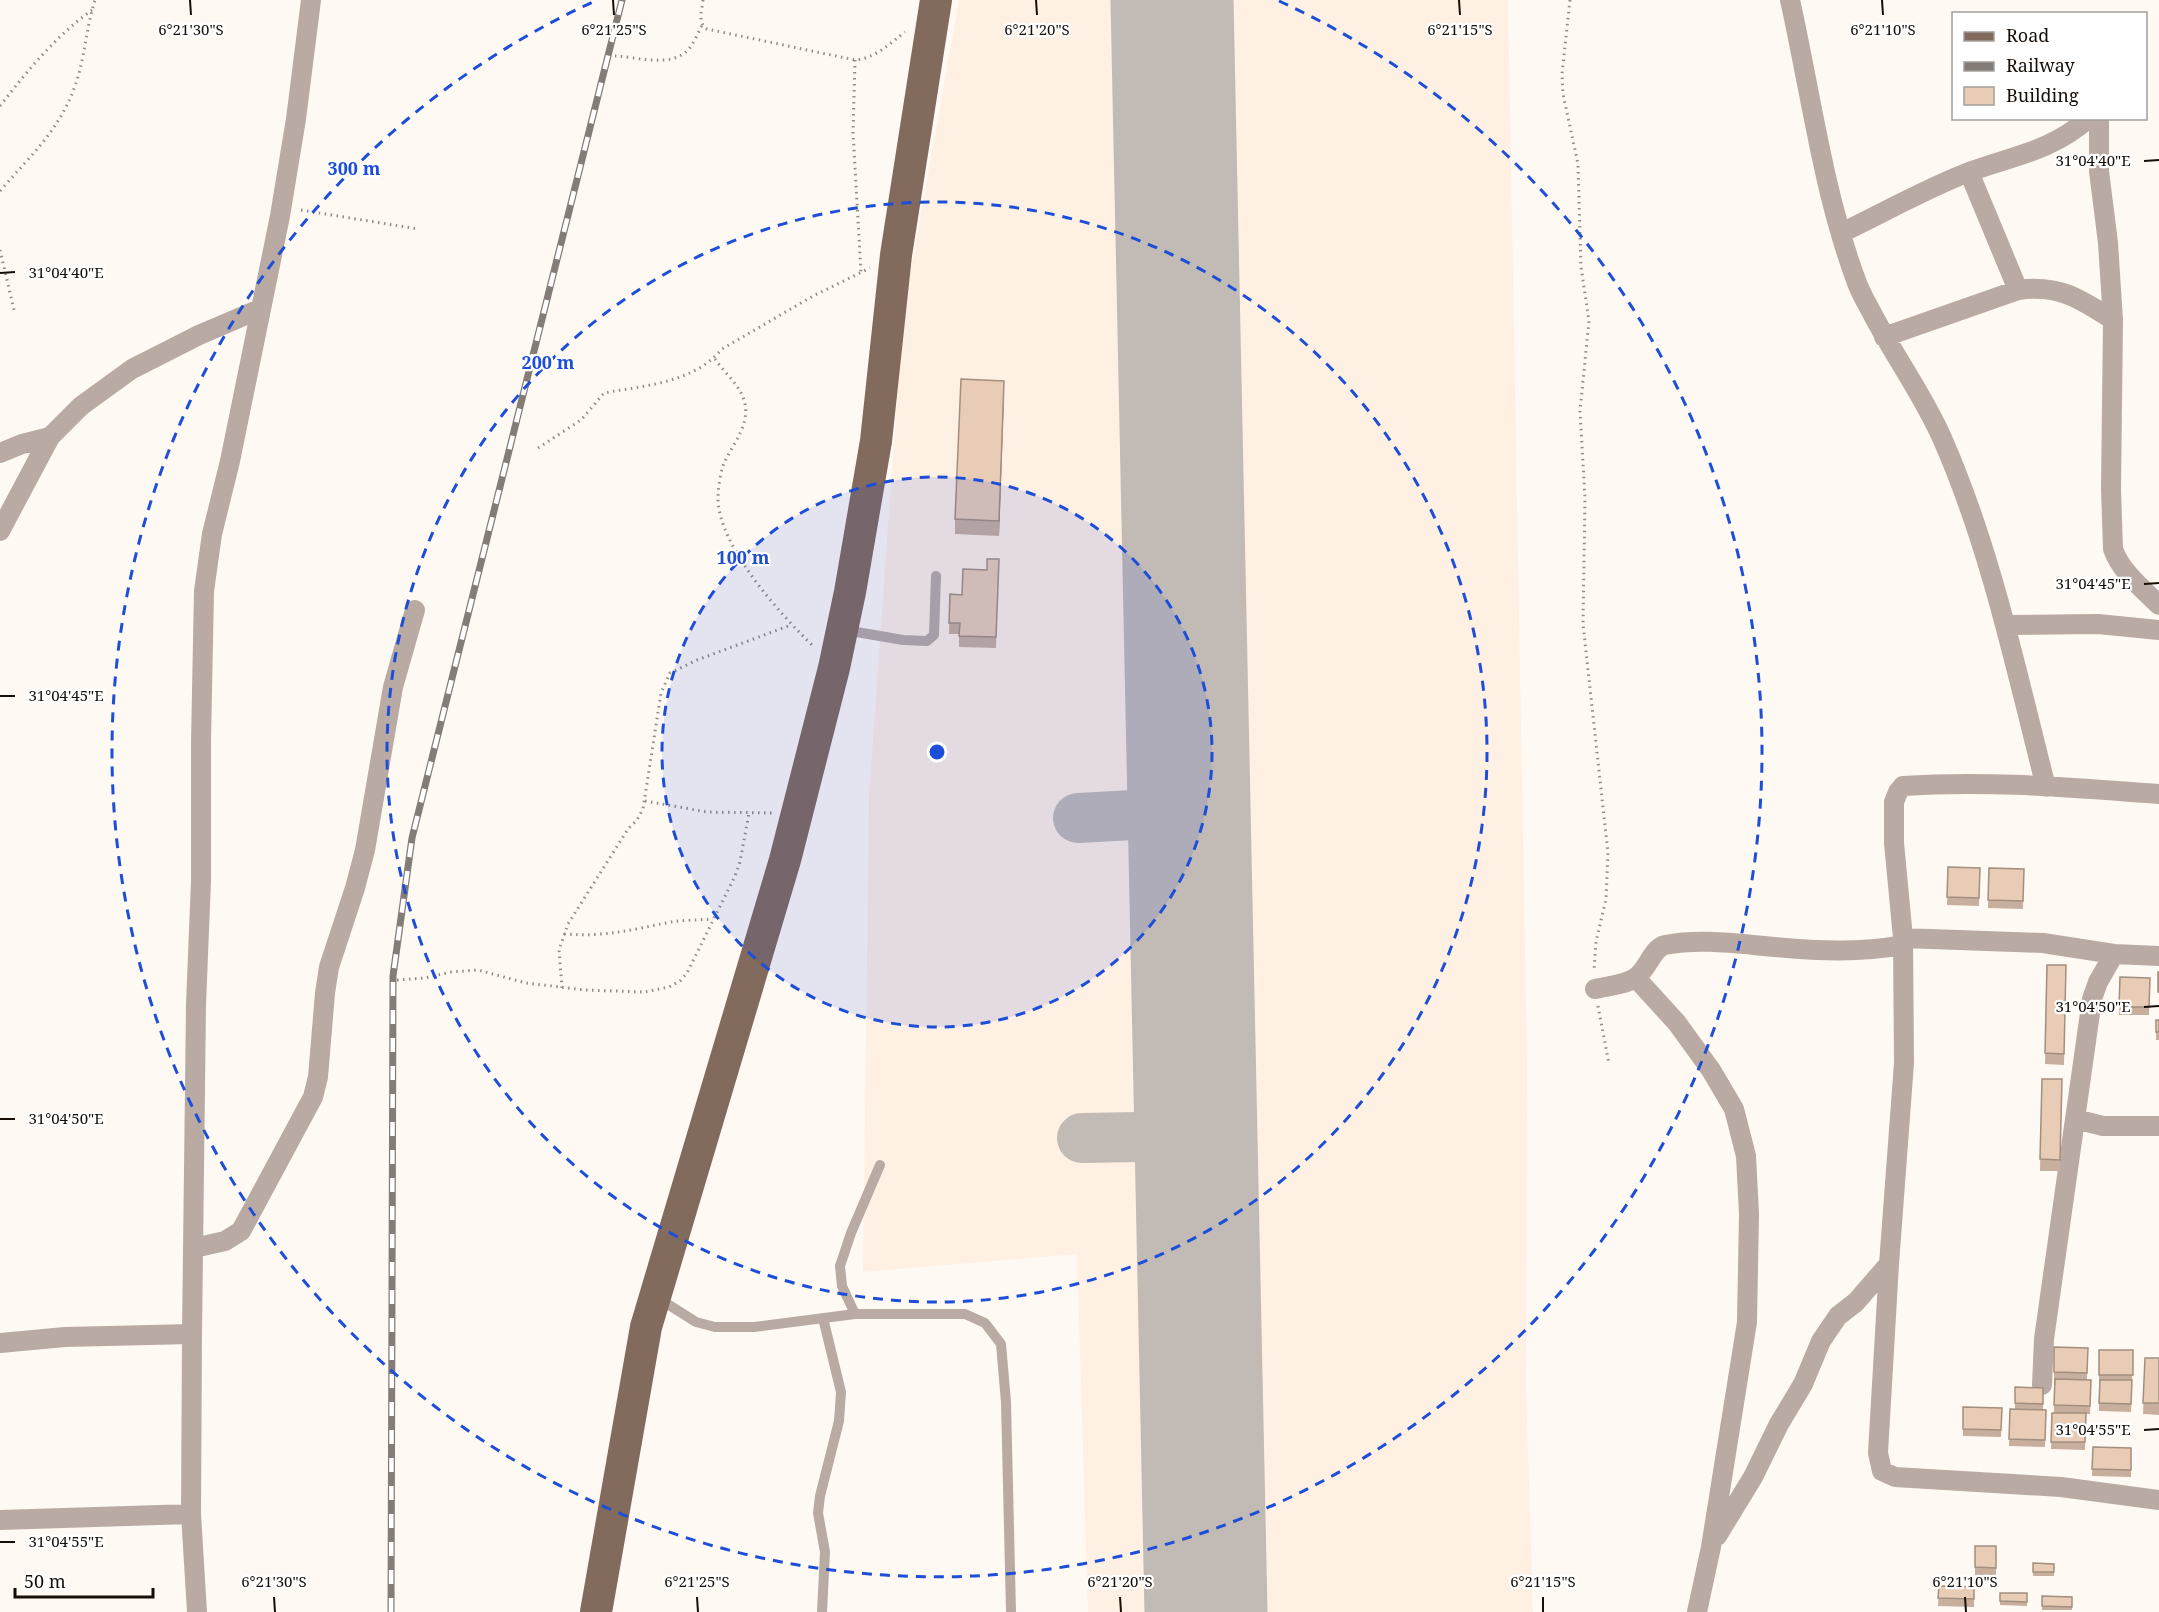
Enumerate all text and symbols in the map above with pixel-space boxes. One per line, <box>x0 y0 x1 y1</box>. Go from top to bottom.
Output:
legend <box>1952 12 2147 120</box>
text: 6°21'30"S <box>158 19 224 39</box>
text: 6°21'25"S <box>581 19 647 39</box>
text: 6°21'20"S <box>1004 19 1070 39</box>
text: 6°21'15"S <box>1427 19 1493 39</box>
text: 6°21'10"S <box>1850 19 1916 39</box>
text: Road <box>2006 23 2049 47</box>
text: Railway <box>2006 53 2076 77</box>
text: Building <box>2006 83 2079 107</box>
text: 31°04'40"E <box>2055 150 2131 170</box>
text: 300 m <box>328 156 381 180</box>
text: 31°04'40"E <box>28 262 104 282</box>
text: 200 m <box>522 350 575 374</box>
text: 100 m <box>717 545 770 569</box>
text: 31°04'45"E <box>2055 573 2131 593</box>
text: 31°04'45"E <box>28 685 104 705</box>
centre of rings <box>927 742 947 762</box>
text: 31°04'50"E <box>2055 996 2131 1016</box>
text: 31°04'50"E <box>28 1108 104 1128</box>
text: 31°04'55"E <box>2055 1419 2131 1439</box>
text: 31°04'55"E <box>28 1531 104 1551</box>
scale bar <box>15 1561 153 1599</box>
text: 50 m <box>24 1569 66 1593</box>
text: 6°21'30"S <box>241 1571 307 1591</box>
text: 6°21'25"S <box>664 1571 730 1591</box>
text: 6°21'20"S <box>1087 1571 1153 1591</box>
text: 6°21'15"S <box>1510 1571 1576 1591</box>
text: 6°21'10"S <box>1932 1571 1998 1591</box>

